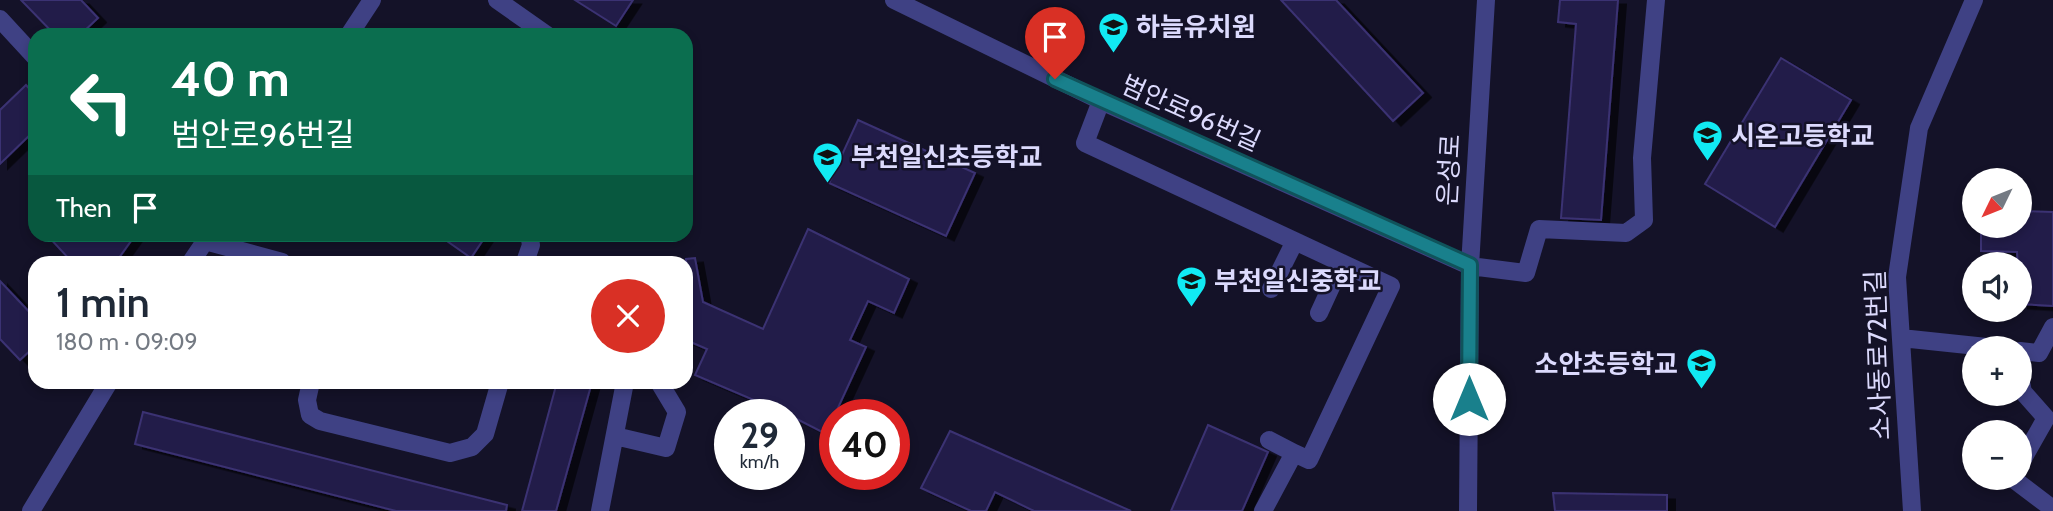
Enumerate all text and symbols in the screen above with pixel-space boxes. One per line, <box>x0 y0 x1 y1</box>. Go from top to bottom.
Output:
pin <box>1025 7 1085 79</box>
school or university icon: 하늘유치원 <box>1096 10 1130 54</box>
place label: 하늘유치원 <box>1136 11 1256 43</box>
icon: arrive <box>1036 18 1074 56</box>
text: 40 m <box>171 49 290 108</box>
icon: left <box>56 56 147 147</box>
street label: 범안로96번길 <box>1116 68 1266 158</box>
text: 범안로96번길 <box>171 115 355 154</box>
school or university icon: 시온고등학교 <box>1691 119 1725 163</box>
place label: 시온고등학교 <box>1731 120 1875 152</box>
street label: 은성로 <box>1431 133 1467 207</box>
school or university icon: 부천일신초등학교 <box>811 140 845 184</box>
place label: 부천일신초등학교 <box>851 141 1042 173</box>
north arrow <box>1962 168 2032 238</box>
map controls <box>1962 168 2032 490</box>
icon: arrive <box>126 189 164 227</box>
text: Then <box>56 192 112 224</box>
button: sound <box>1962 252 2032 322</box>
school or university icon: 부천일신중학교 <box>1174 264 1208 308</box>
place label: 부천일신중학교 <box>1214 265 1381 297</box>
street label: 소사동로72번길 <box>1859 269 1897 441</box>
text: 1 min <box>56 276 150 328</box>
button: close <box>591 279 665 353</box>
text: 180 m · 09:09 <box>56 328 198 356</box>
button: + <box>1962 336 2032 406</box>
school or university icon: 소안초등학교 <box>1684 347 1718 391</box>
place label: 소안초등학교 <box>1534 348 1678 380</box>
position arrow <box>1432 362 1506 436</box>
speed limit sign: 40 <box>819 399 910 490</box>
text: 29 <box>740 414 779 457</box>
button: − <box>1962 420 2032 490</box>
text: km/h <box>740 451 779 473</box>

